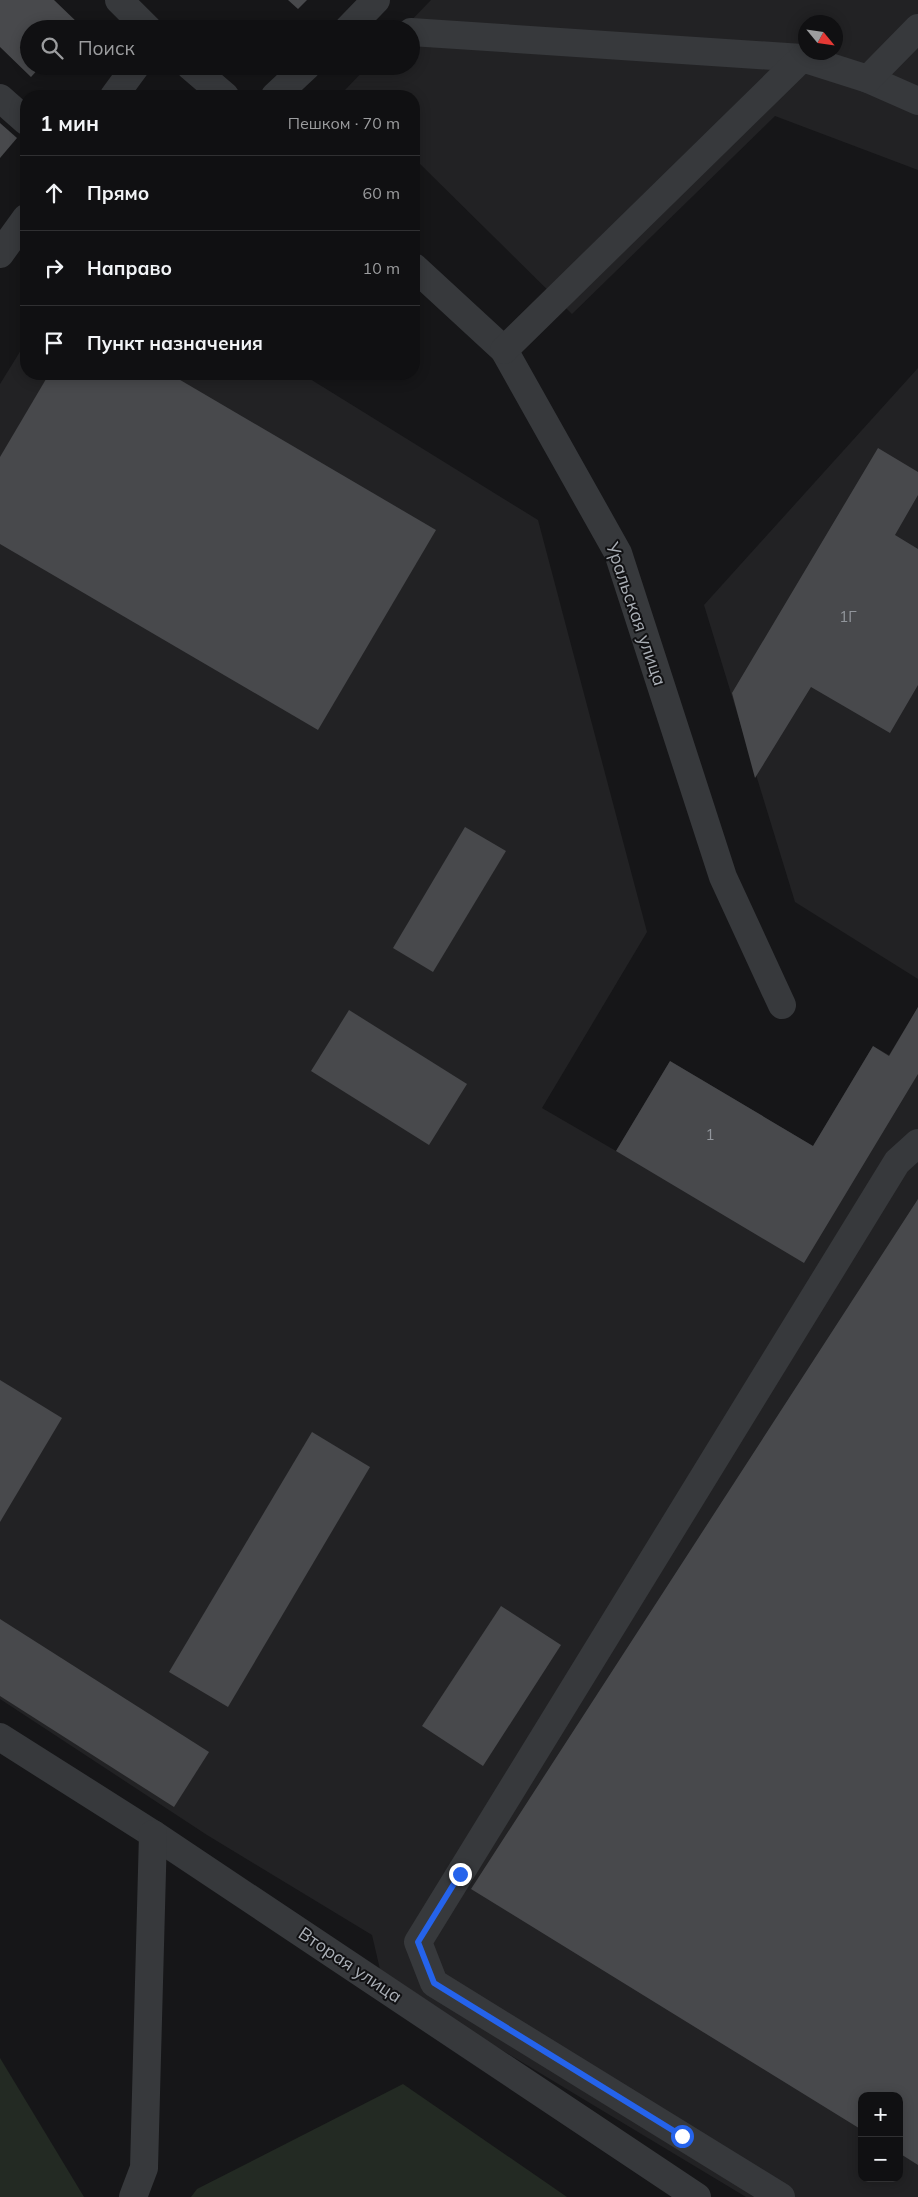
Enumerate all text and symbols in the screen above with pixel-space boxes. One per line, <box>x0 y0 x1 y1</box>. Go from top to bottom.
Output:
north arrow <box>798 15 843 60</box>
search box <box>20 20 420 75</box>
icon: search <box>38 34 66 62</box>
text: Поиск <box>78 36 135 60</box>
text: 1 мин <box>40 110 99 136</box>
text: Пешком · 70 m <box>288 113 400 133</box>
icon: ahead <box>40 179 68 207</box>
text: Прямо <box>87 181 149 205</box>
text: 60 m <box>363 183 400 203</box>
icon: right <box>40 254 68 282</box>
text: Направо <box>87 256 172 280</box>
text: 10 m <box>363 258 400 278</box>
icon: arrive <box>40 329 68 357</box>
text: Пункт назначения <box>87 331 263 355</box>
street label: Уральская улица <box>601 538 672 689</box>
house number: 1Г <box>839 607 857 626</box>
house number: 1 <box>705 1125 715 1144</box>
route end <box>449 1863 472 1886</box>
street label: Вторая улица <box>294 1922 406 2008</box>
map controls <box>858 2092 903 2182</box>
button: + <box>858 2092 903 2137</box>
route start <box>671 2125 694 2148</box>
button: − <box>858 2137 903 2182</box>

